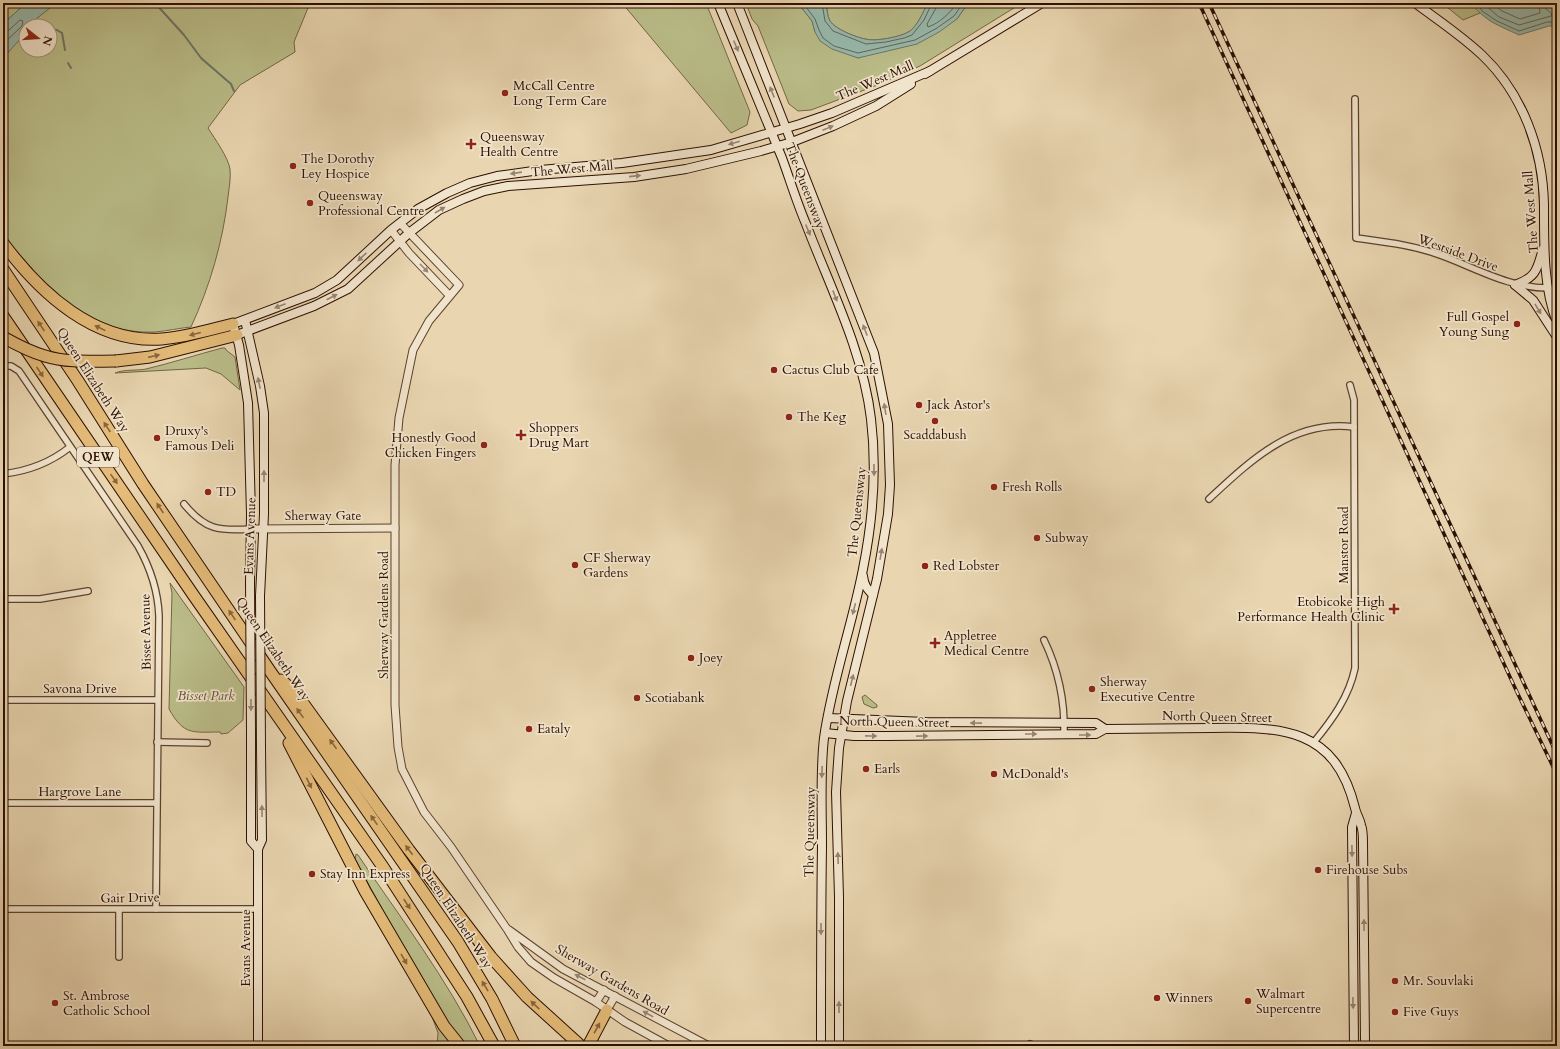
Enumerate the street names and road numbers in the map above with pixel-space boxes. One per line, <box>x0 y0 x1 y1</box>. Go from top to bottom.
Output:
street label: The West Mall <box>833 56 917 105</box>
street label: The Queensway <box>780 140 830 232</box>
street label: The West Mall <box>530 156 615 182</box>
street label: The West Mall <box>1519 169 1543 254</box>
street label: Westside Drive <box>1414 230 1501 276</box>
street label: Queen Elizabeth Way <box>52 324 134 436</box>
road number: QEW <box>77 447 119 467</box>
street label: The Queensway <box>843 466 871 558</box>
street label: Evans Avenue <box>240 497 260 575</box>
street label: Manstor Road <box>1335 506 1353 584</box>
street label: Sherway Gate <box>285 507 361 525</box>
street label: Sherway Gardens Road <box>375 551 393 679</box>
street label: Bisset Avenue <box>136 593 156 671</box>
street label: Queen Elizabeth Way <box>231 593 315 705</box>
street label: Savona Drive <box>43 680 117 698</box>
street label: North Queen Street <box>1162 707 1272 727</box>
street label: North Queen Street <box>839 712 949 732</box>
street label: Hargrove Lane <box>38 783 122 801</box>
street label: The Queensway <box>800 786 820 878</box>
street label: Queen Elizabeth Way <box>415 860 497 972</box>
street label: Gair Drive <box>100 888 160 908</box>
street label: Evans Avenue <box>237 909 255 987</box>
street label: Sherway Gardens Road <box>552 940 672 1020</box>

